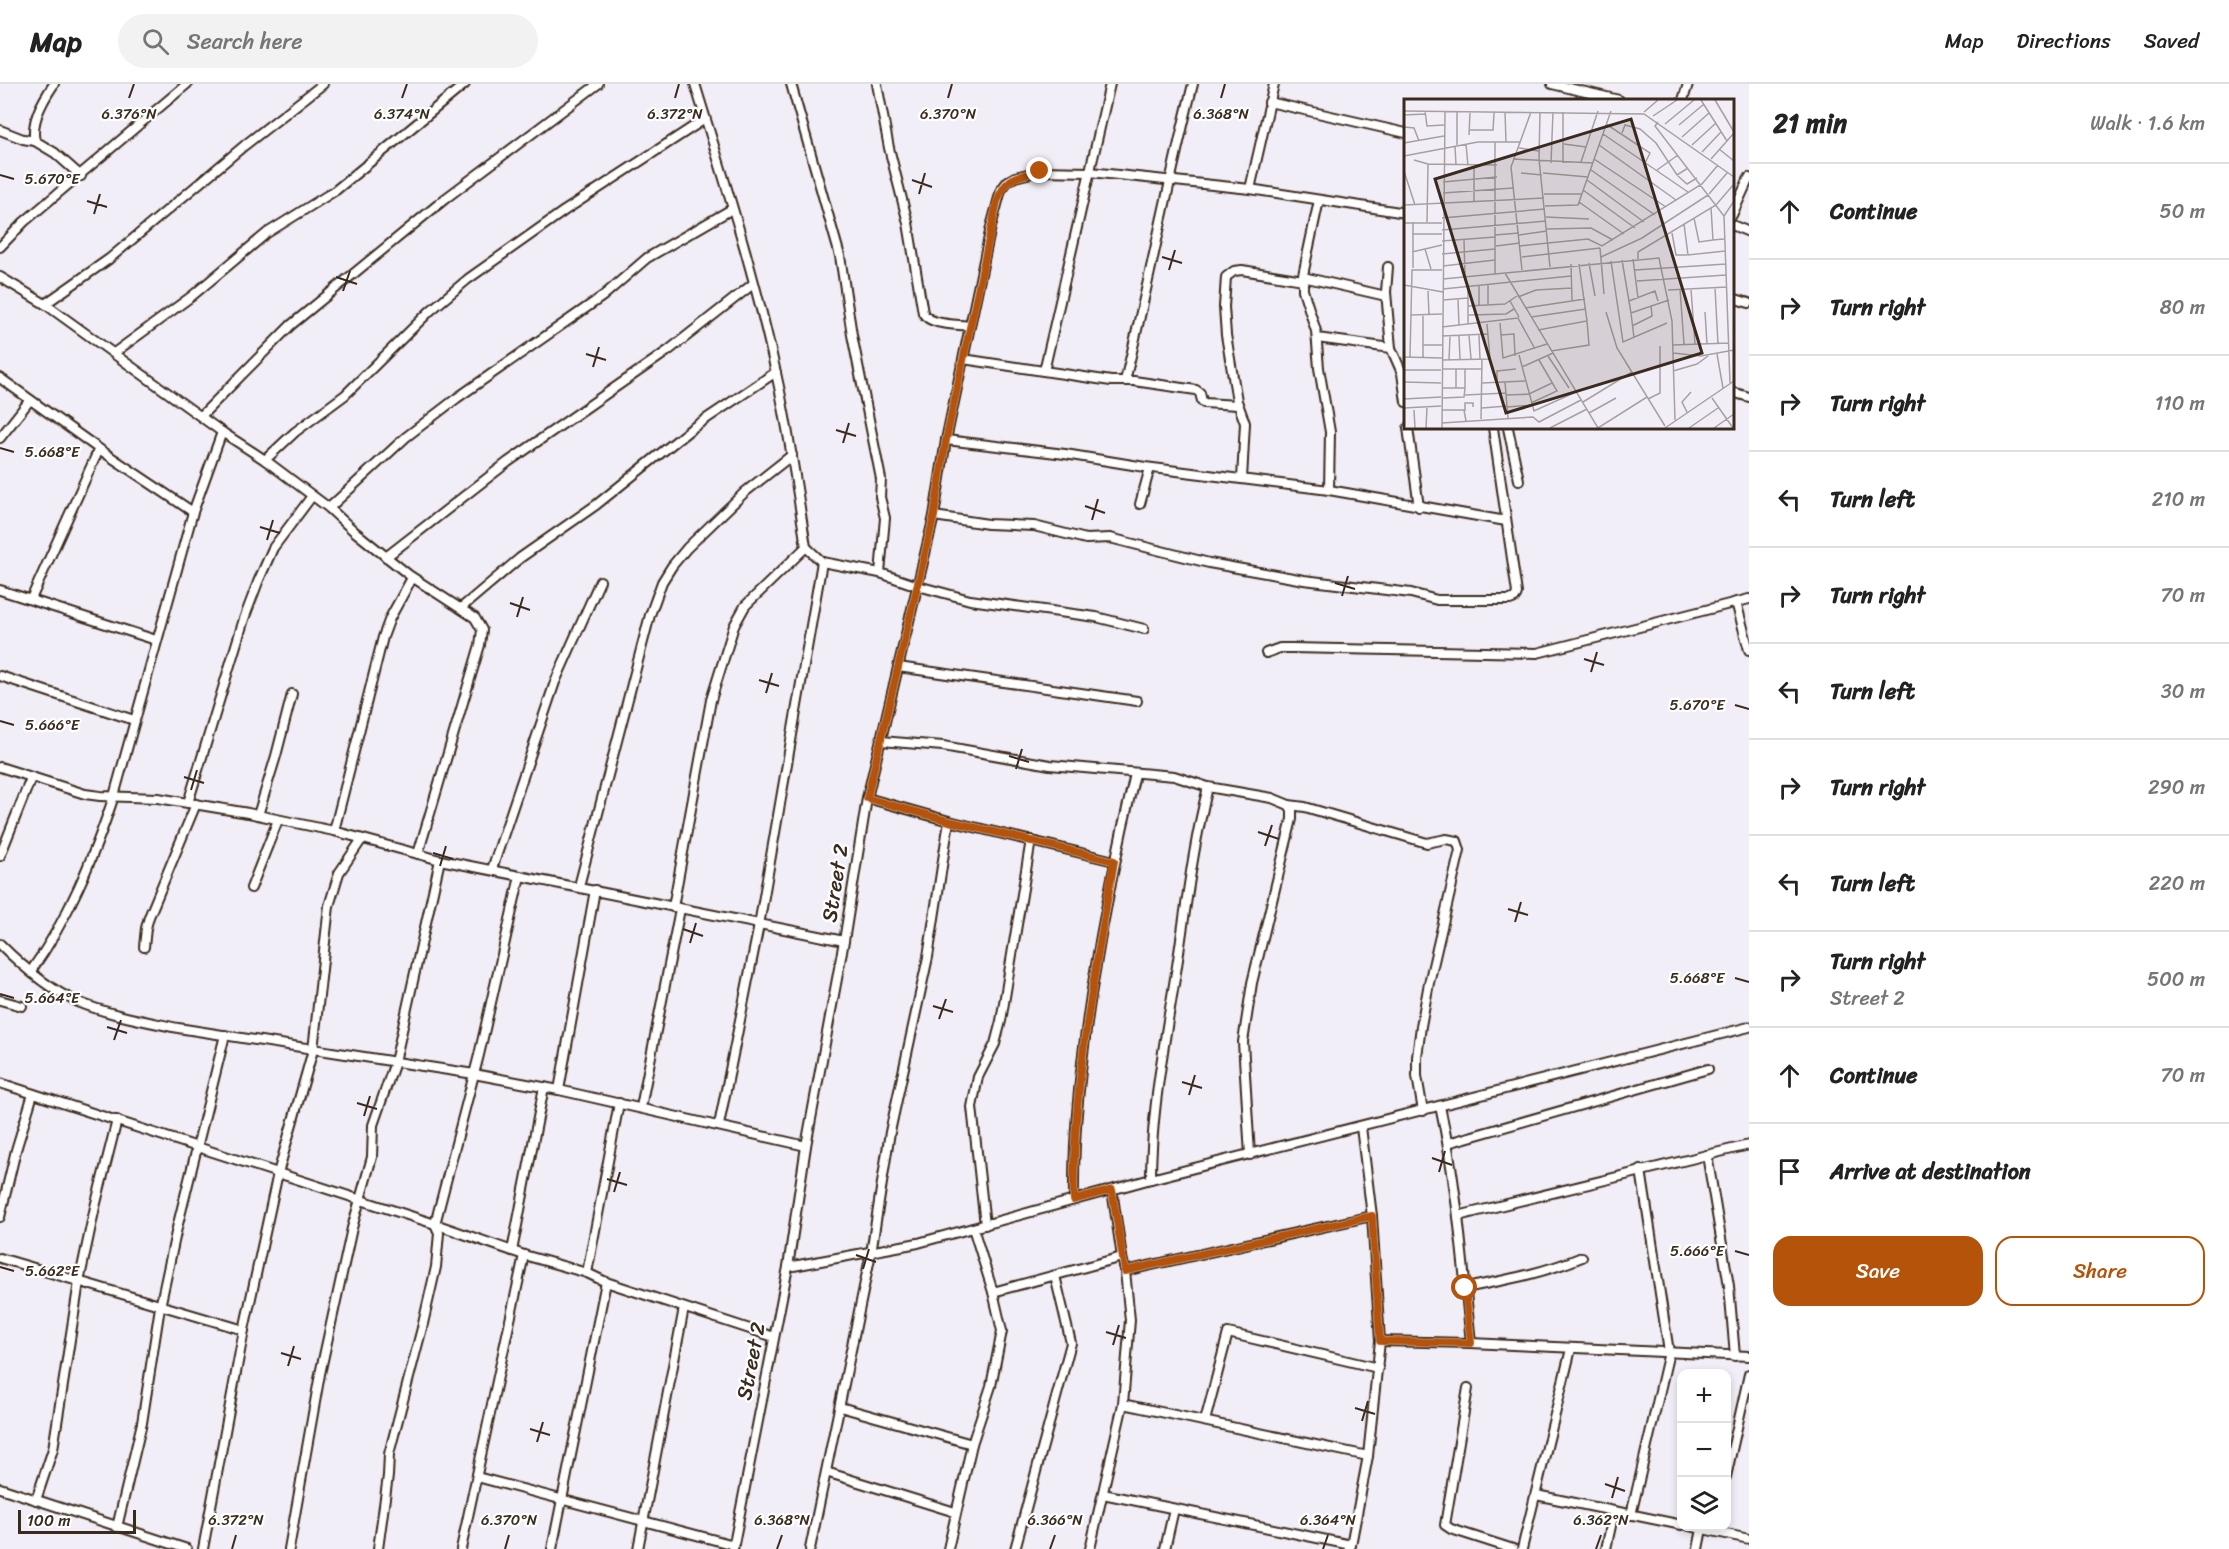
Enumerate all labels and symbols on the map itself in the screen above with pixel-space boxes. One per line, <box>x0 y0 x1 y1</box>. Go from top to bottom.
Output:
inset map <box>1404 99 1734 429</box>
text: 6.376°N <box>101 101 157 127</box>
text: 6.374°N <box>374 101 431 127</box>
text: 6.372°N <box>647 101 703 127</box>
text: 6.370°N <box>920 101 977 127</box>
text: 6.368°N <box>1193 101 1249 127</box>
route end <box>1026 157 1052 183</box>
text: 5.670°E <box>24 166 81 192</box>
text: 5.668°E <box>25 439 81 465</box>
text: 5.670°E <box>1669 692 1726 718</box>
text: 5.666°E <box>25 712 81 738</box>
street label: Street 2 <box>810 841 860 925</box>
text: 5.668°E <box>1670 965 1726 991</box>
text: 5.664°E <box>25 985 81 1011</box>
text: 5.666°E <box>1670 1238 1726 1264</box>
text: 5.662°E <box>25 1258 81 1284</box>
route start <box>1451 1274 1477 1300</box>
street label: Street 2 <box>725 1319 777 1403</box>
scale bar <box>18 1507 136 1534</box>
text: 6.372°N <box>208 1507 264 1533</box>
text: 6.370°N <box>481 1507 538 1533</box>
text: 6.368°N <box>754 1507 810 1533</box>
text: 6.366°N <box>1027 1507 1083 1533</box>
text: 6.364°N <box>1300 1507 1357 1533</box>
text: 6.362°N <box>1573 1507 1629 1533</box>

